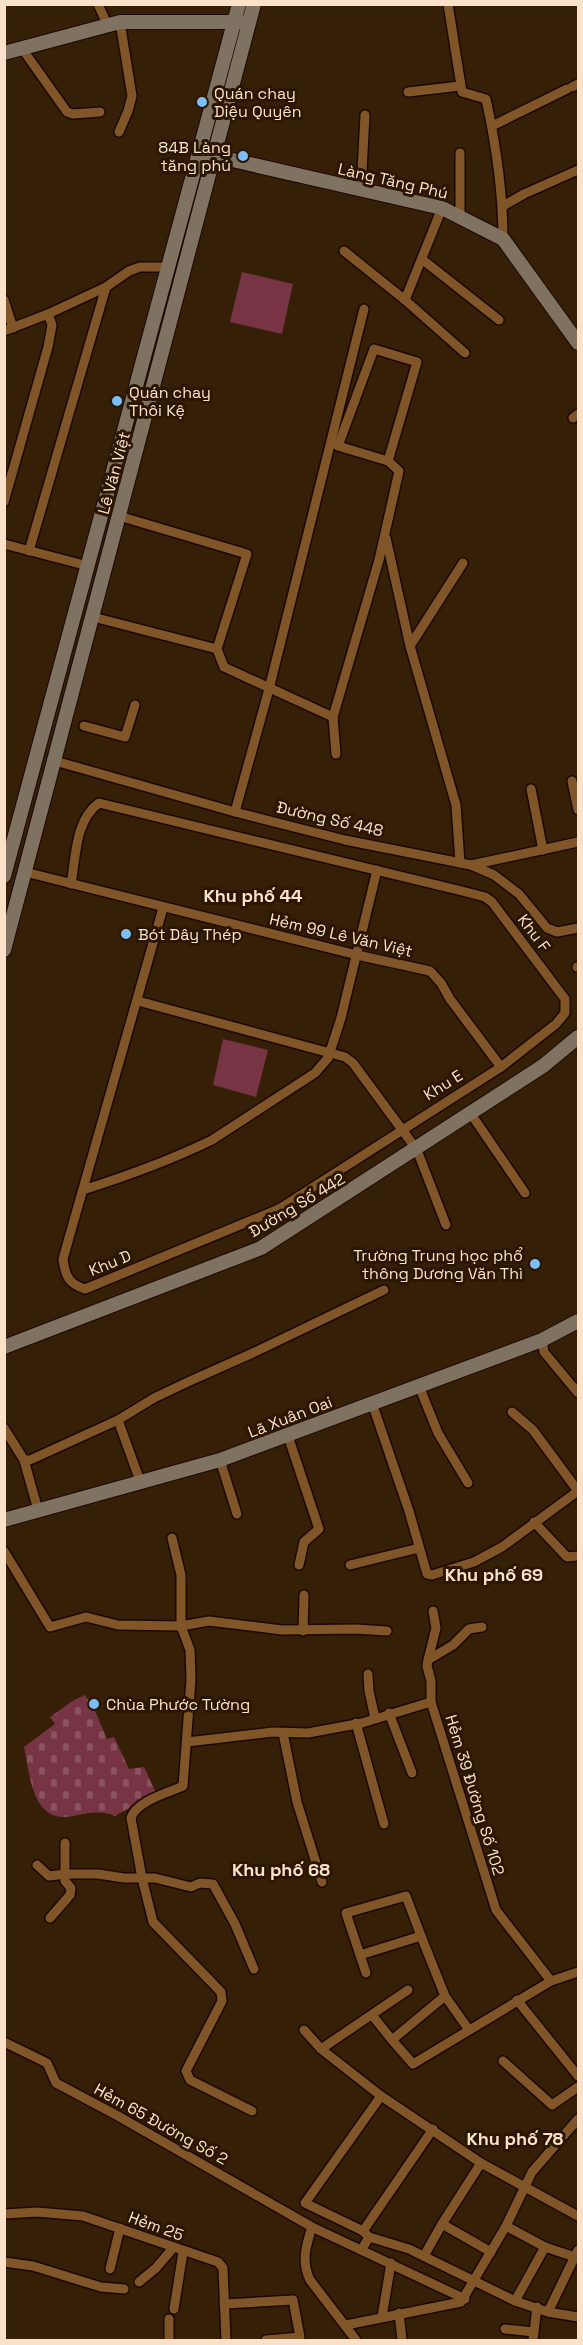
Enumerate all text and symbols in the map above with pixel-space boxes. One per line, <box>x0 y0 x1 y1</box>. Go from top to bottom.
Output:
place label: Quán chay Diệu Quyên <box>214 83 301 122</box>
marker: Quán chay Diệu Quyên <box>195 95 209 109</box>
place label: 84B Làng tăng phú <box>158 137 231 176</box>
marker: 84B Làng tăng phú <box>236 149 250 163</box>
street label: Làng Tăng Phú <box>336 158 450 204</box>
place label: Quán chay Thôi Kệ <box>129 382 211 421</box>
marker: Quán chay Thôi Kệ <box>110 394 124 408</box>
street label: Lê Văn Việt <box>93 429 135 517</box>
street label: Đường Số 448 <box>275 797 385 841</box>
district label: Khu phố 44 <box>204 884 303 907</box>
street label: Hẻm 99 Lê Văn Việt <box>267 908 415 962</box>
street label: Khu F <box>513 910 555 956</box>
place label: Bót Dây Thép <box>138 924 242 945</box>
marker: Bót Dây Thép <box>119 927 133 941</box>
street label: Khu E <box>419 1065 467 1105</box>
street label: Đường Số 442 <box>245 1168 349 1242</box>
street label: Khu D <box>86 1245 134 1281</box>
place label: Trường Trung học phổ thông Dương Văn Thì <box>353 1245 523 1284</box>
marker: Trường Trung học phổ thông Dương Văn Thì <box>528 1257 542 1271</box>
street label: Lã Xuân Oai <box>245 1391 335 1443</box>
district label: Khu phố 69 <box>445 1563 543 1586</box>
place label: Chùa Phước Tường <box>106 1694 250 1715</box>
marker: Chùa Phước Tường <box>87 1697 101 1711</box>
street label: Hẻm 39 Đường Số 102 <box>441 1712 509 1878</box>
district label: Khu phố 68 <box>232 1858 330 1881</box>
street label: Hẻm 65 Đường Số 2 <box>90 2078 232 2170</box>
district label: Khu phố 78 <box>467 2127 564 2150</box>
street label: Hẻm 25 <box>126 2206 186 2246</box>

